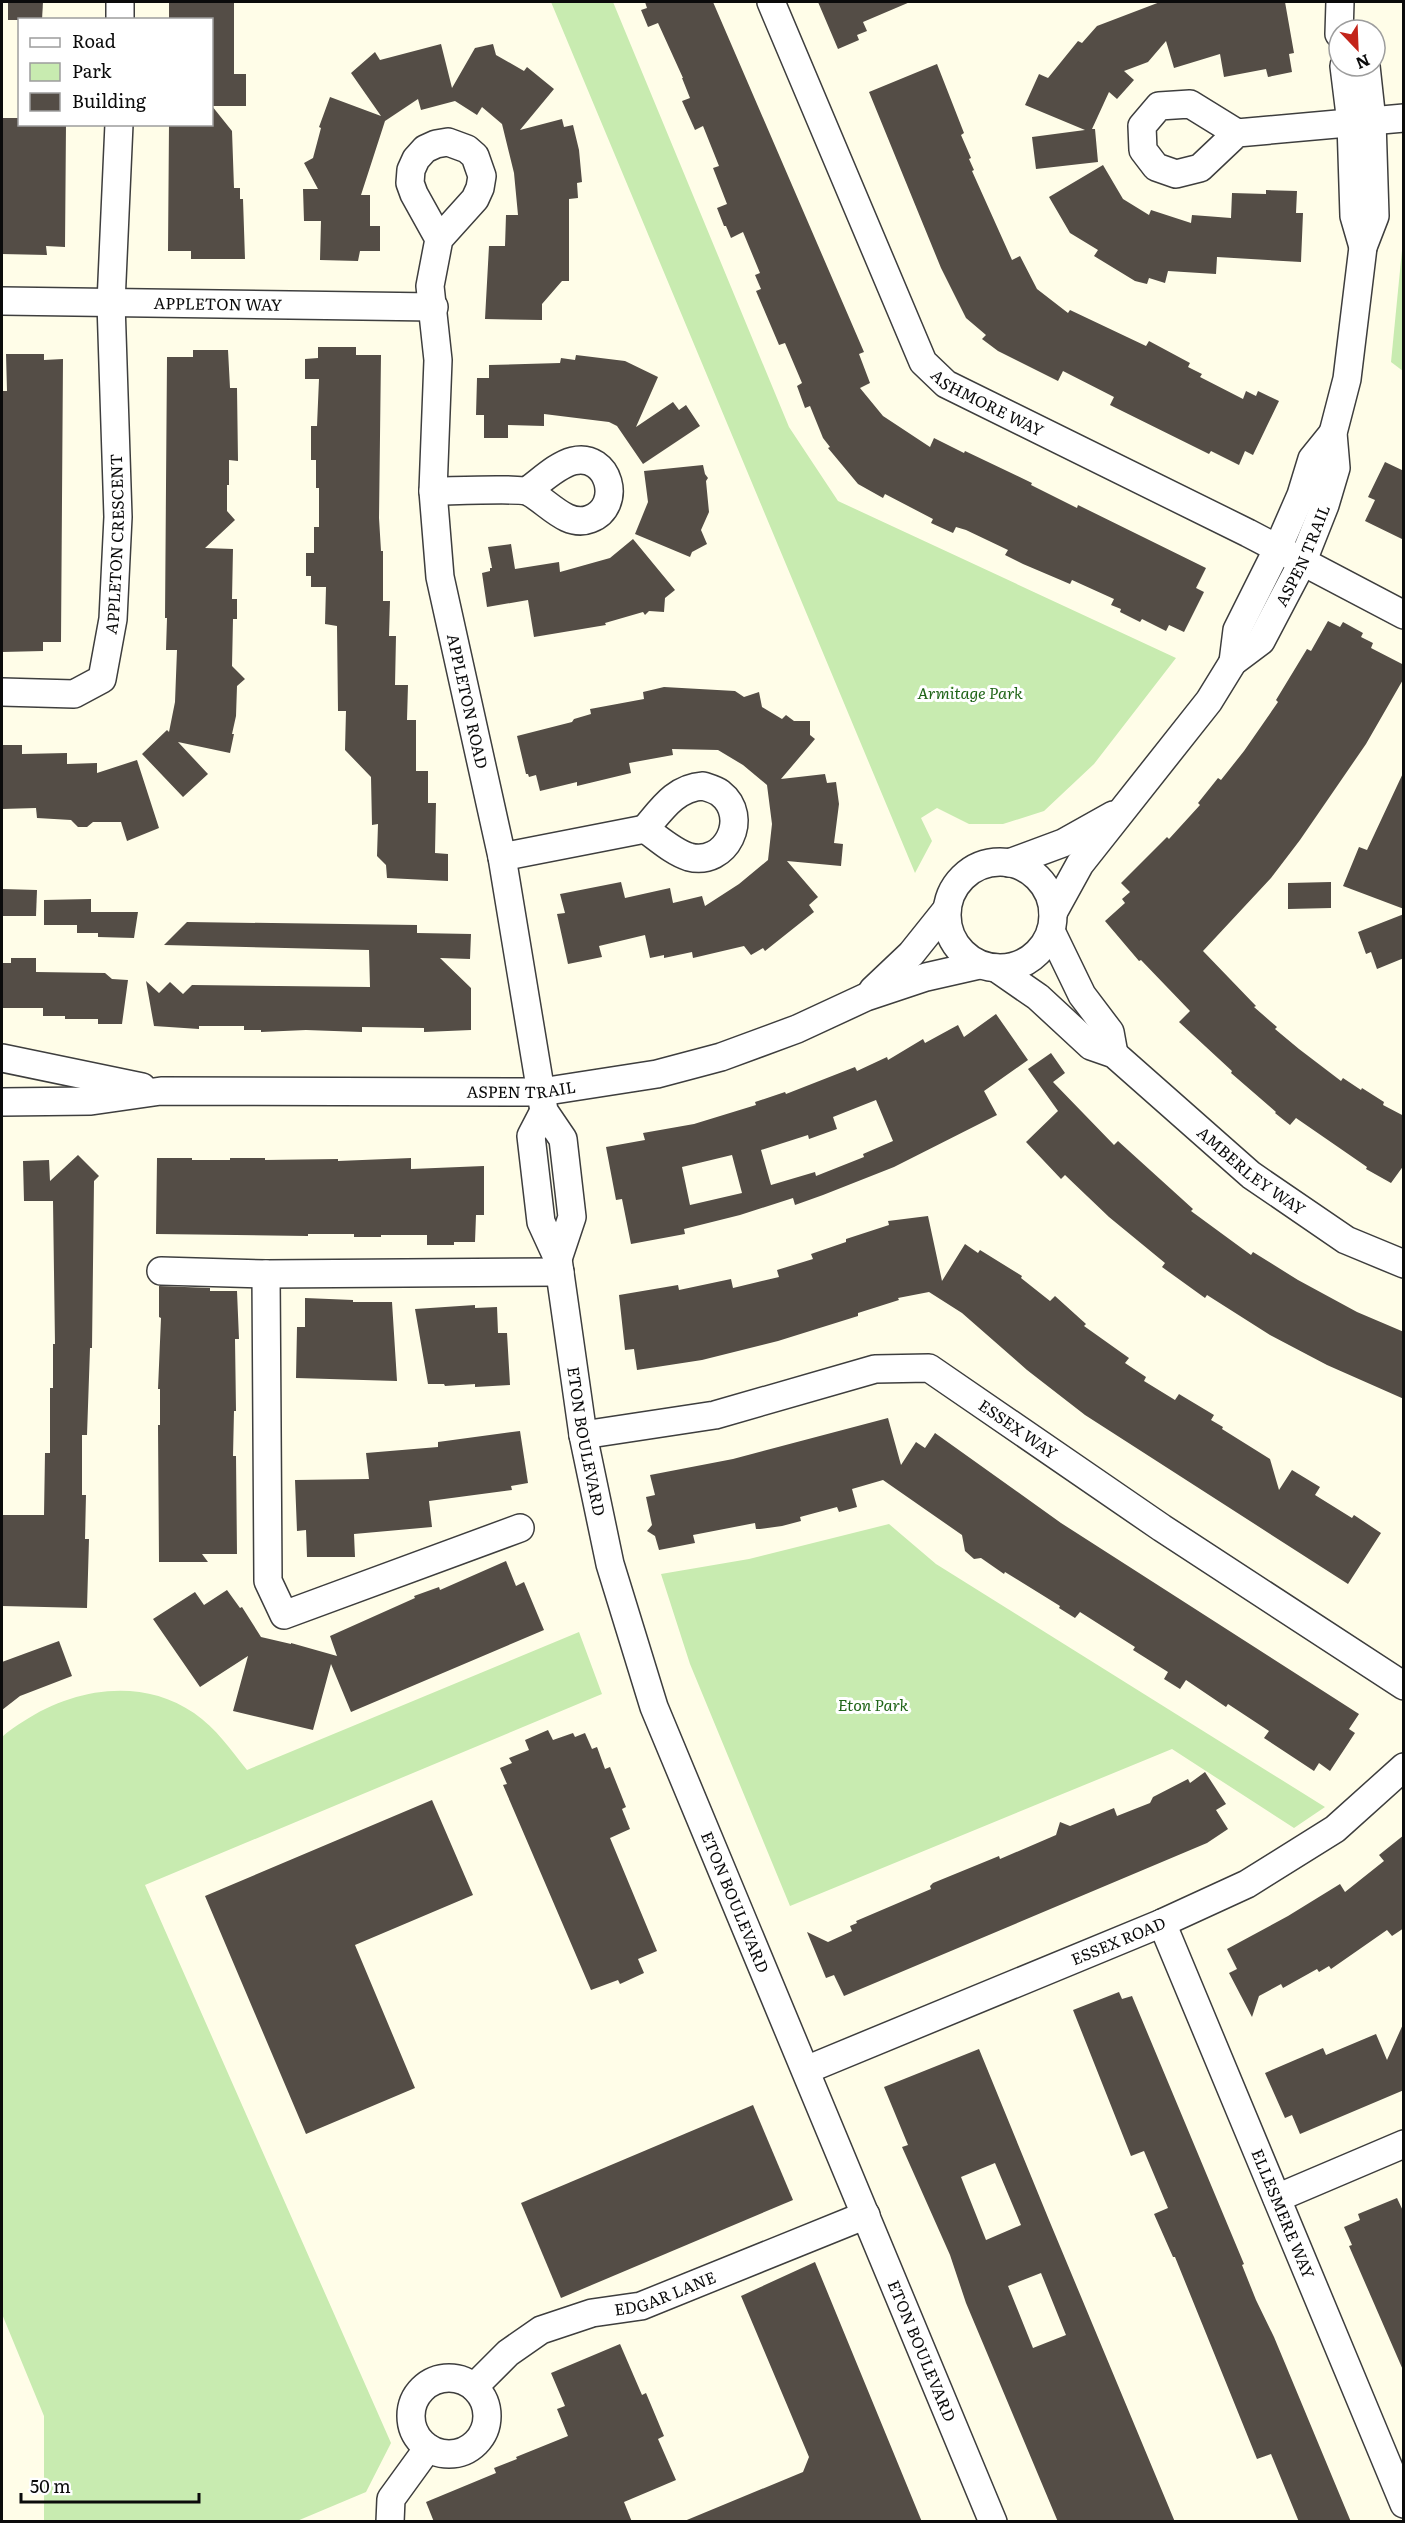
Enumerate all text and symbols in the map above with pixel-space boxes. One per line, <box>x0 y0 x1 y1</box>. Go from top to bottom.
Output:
legend <box>18 18 213 126</box>
north arrow <box>1327 18 1387 78</box>
text: Road <box>72 27 116 54</box>
text: N <box>1352 49 1374 76</box>
text: Park <box>72 57 113 84</box>
text: Building <box>72 87 147 114</box>
street label: APPLETON WAY <box>154 290 283 316</box>
street label: ASHMORE WAY <box>926 363 1049 442</box>
street label: APPLETON CRESCENT <box>97 453 129 636</box>
street label: ASPEN TRAIL <box>1268 500 1335 610</box>
street label: APPLETON ROAD <box>442 631 495 771</box>
park label: Armitage Park <box>917 680 1023 704</box>
street label: ASPEN TRAIL <box>466 1074 577 1104</box>
street label: AMBERLEY WAY <box>1192 1120 1311 1220</box>
street label: ETON BOULEVARD <box>562 1365 613 1518</box>
street label: ESSEX WAY <box>974 1393 1063 1464</box>
park label: Eton Park <box>838 1692 909 1716</box>
street label: ETON BOULEVARD <box>696 1827 776 1976</box>
street label: ESSEX ROAD <box>1067 1910 1169 1970</box>
street label: ELLESMERE WAY <box>1246 2145 1322 2283</box>
street label: EDGAR LANE <box>613 2264 719 2321</box>
street label: ETON BOULEVARD <box>883 2276 963 2425</box>
scale bar <box>21 2466 200 2504</box>
text: 50 m <box>30 2472 71 2499</box>

